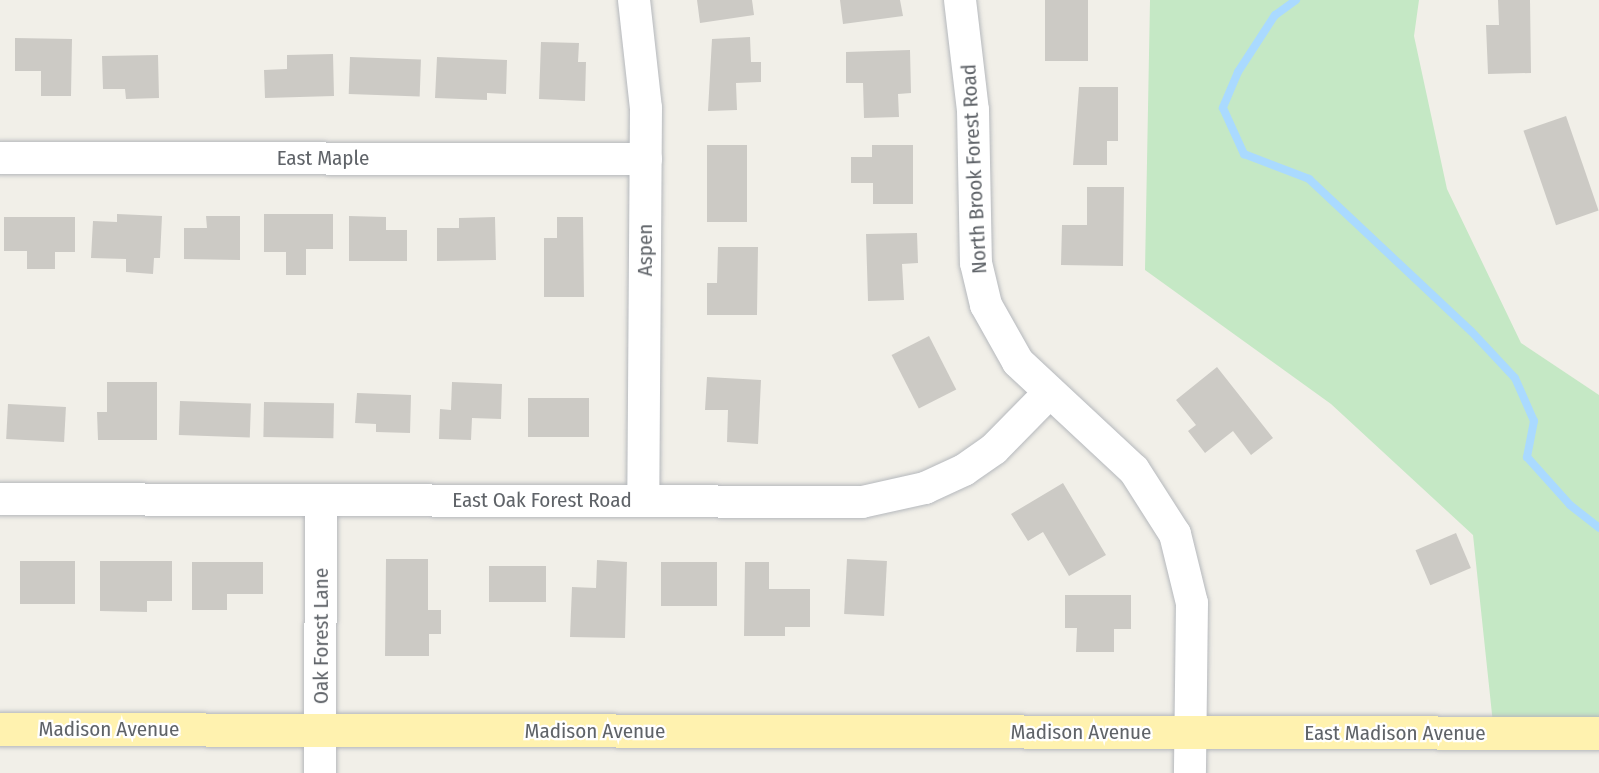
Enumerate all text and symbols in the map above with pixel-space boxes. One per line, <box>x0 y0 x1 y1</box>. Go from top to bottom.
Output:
street label: North Brook Forest Road <box>956 64 992 274</box>
street label: East Maple <box>277 145 369 171</box>
street label: Aspen <box>632 224 658 276</box>
street label: East Oak Forest Road <box>452 487 632 513</box>
street label: Oak Forest Lane <box>308 568 334 704</box>
street label: Madison Avenue <box>39 716 179 742</box>
street label: Madison Avenue <box>525 718 665 744</box>
street label: Madison Avenue <box>1011 719 1151 745</box>
street label: East Madison Avenue <box>1304 720 1486 746</box>

